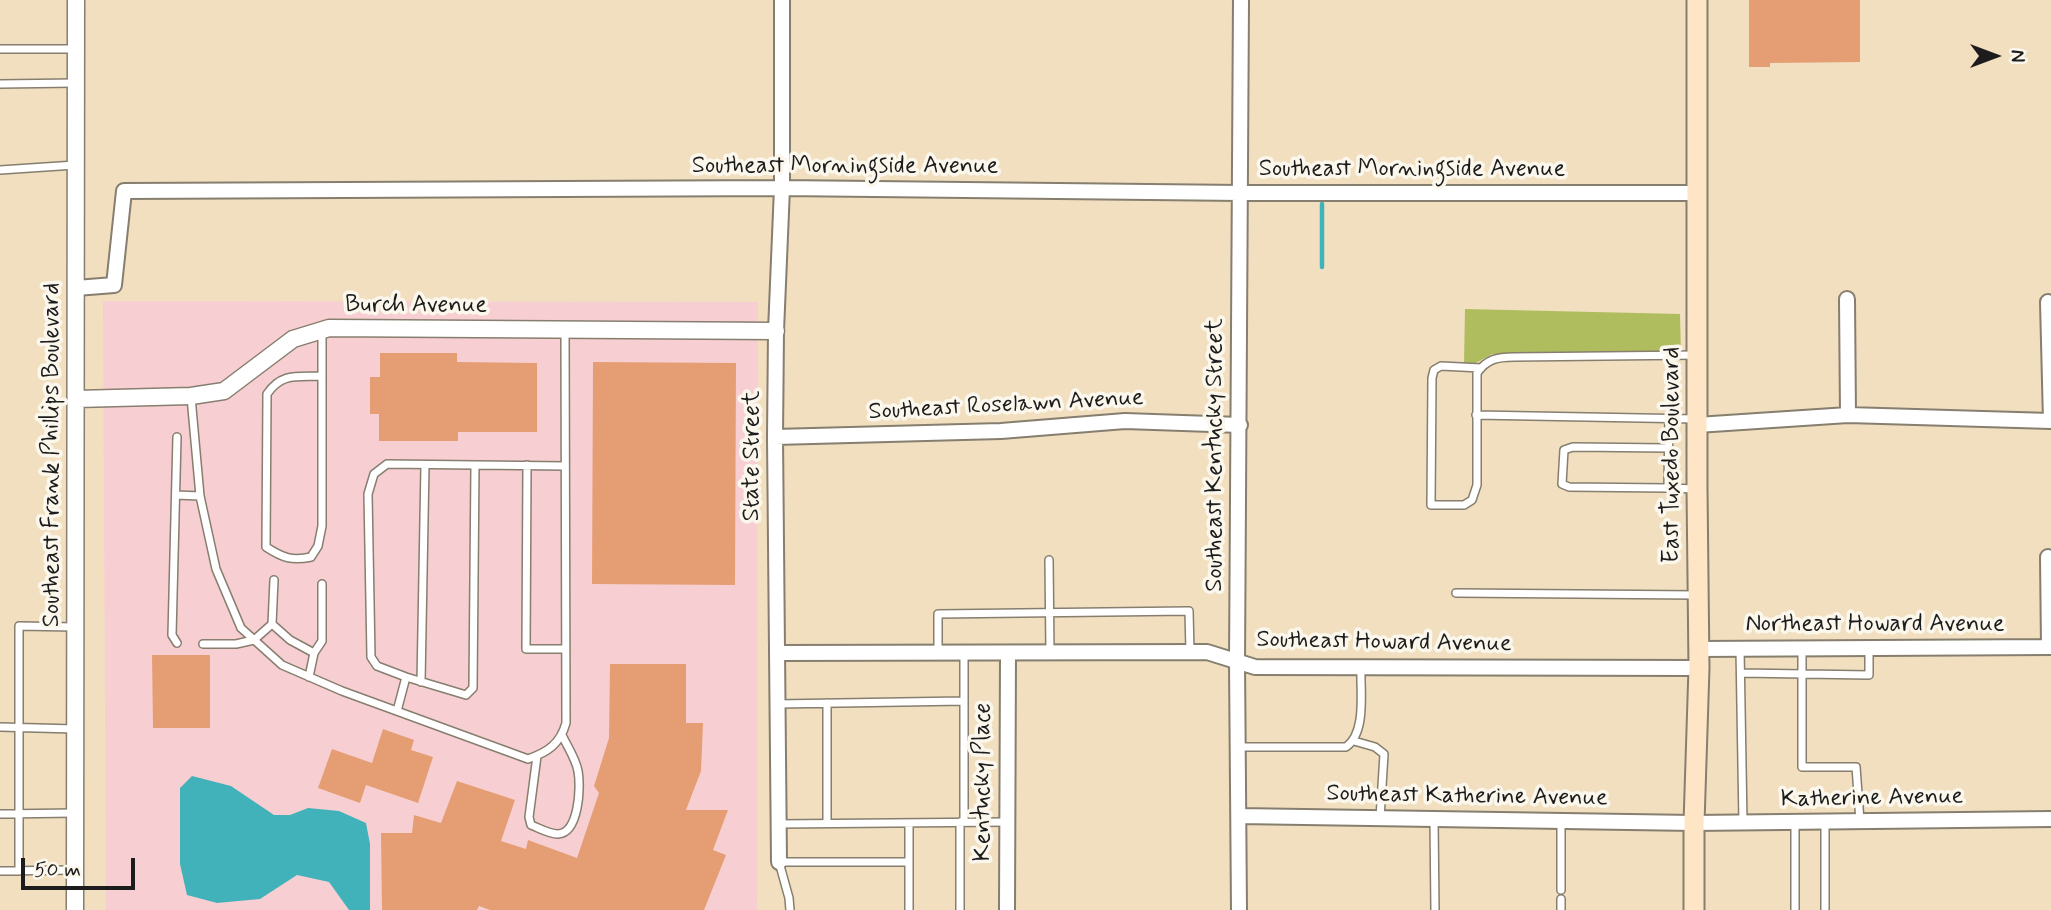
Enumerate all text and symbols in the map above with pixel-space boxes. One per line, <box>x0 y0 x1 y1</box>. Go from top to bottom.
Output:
north arrow <box>1960 21 2030 91</box>
text: N <box>2004 50 2029 62</box>
street label: Southeast Morningside Avenue <box>692 153 998 181</box>
street label: Southeast Morningside Avenue <box>1259 156 1565 184</box>
street label: Southeast Frank Phillips Boulevard <box>39 283 67 627</box>
street label: Burch Avenue <box>345 292 487 320</box>
street label: Southeast Kentucky Street <box>1202 318 1230 592</box>
street label: East Tuxedo Boulevard <box>1659 347 1687 563</box>
street label: Southeast Roselawn Avenue <box>868 384 1144 428</box>
street label: State Street <box>739 391 767 521</box>
street label: Northeast Howard Avenue <box>1746 611 2004 639</box>
street label: Southeast Howard Avenue <box>1256 626 1512 660</box>
street label: Kentucky Place <box>970 703 998 861</box>
street label: Southeast Katherine Avenue <box>1326 780 1608 814</box>
street label: Katherine Avenue <box>1780 783 1964 815</box>
scale bar <box>24 844 138 888</box>
text: 50 m <box>34 856 81 884</box>

